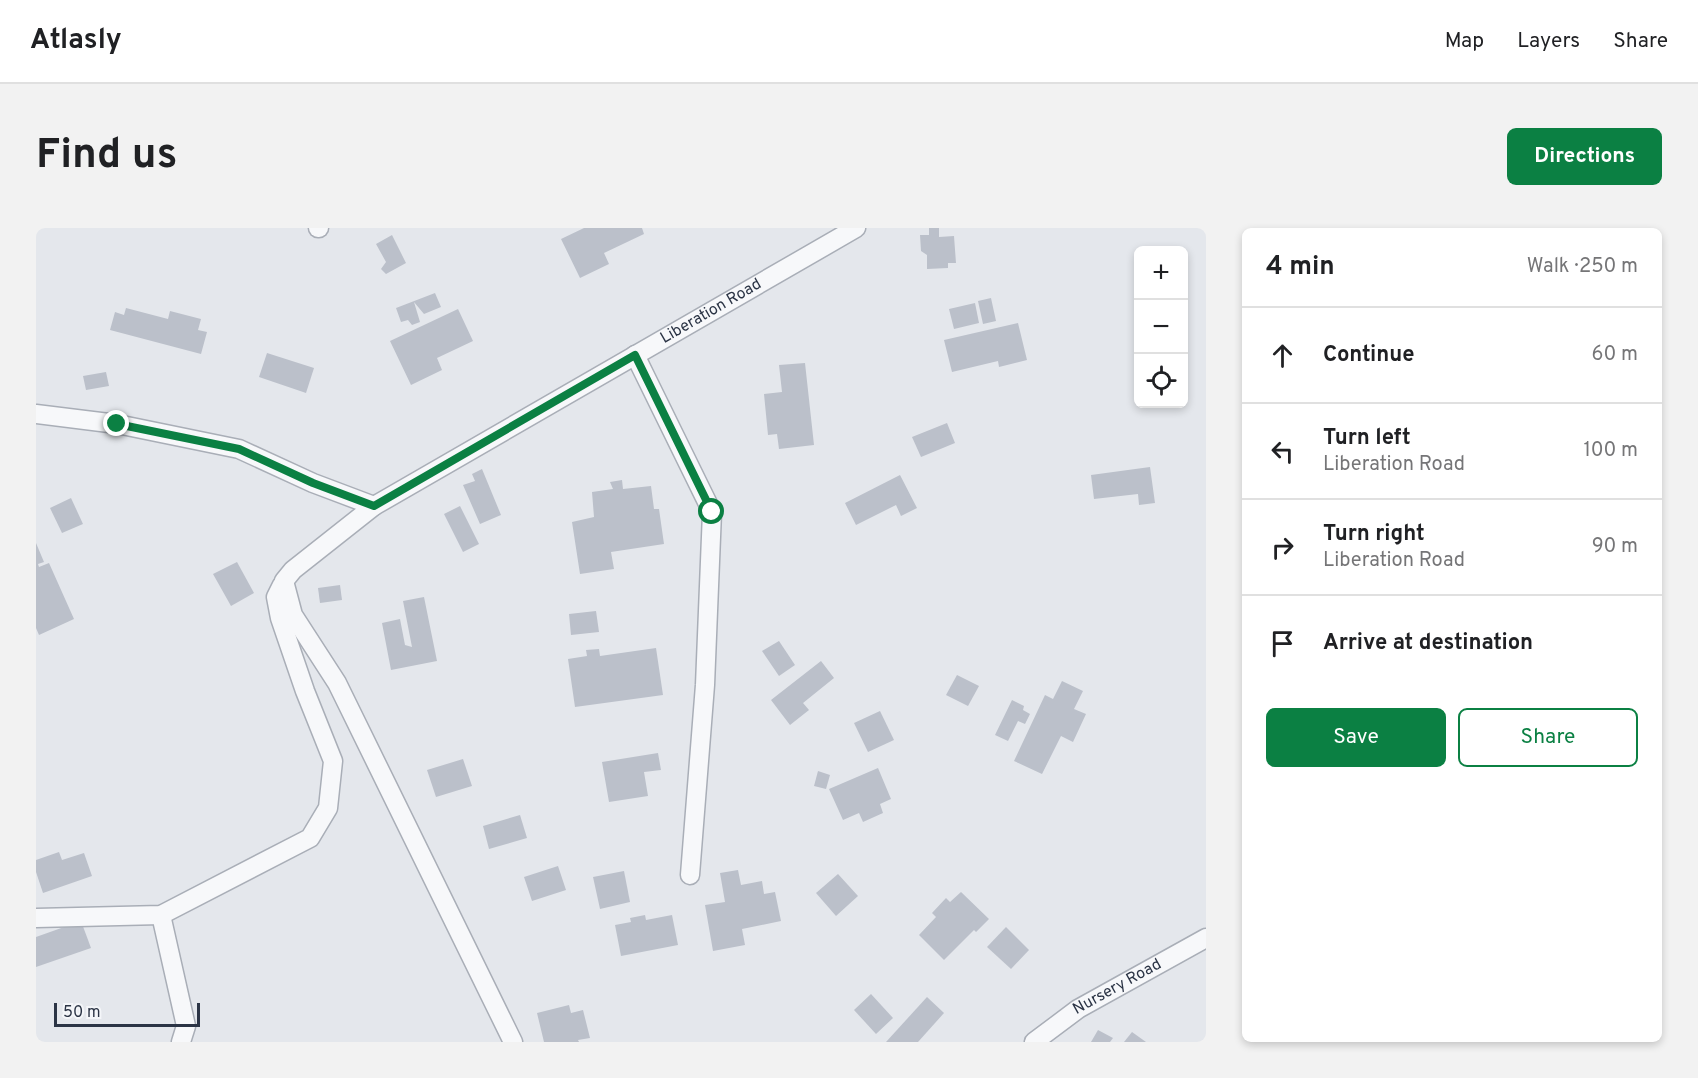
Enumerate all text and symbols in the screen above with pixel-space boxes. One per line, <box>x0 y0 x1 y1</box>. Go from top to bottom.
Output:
text: Atlasly <box>30 23 122 59</box>
text: Map <box>1445 28 1484 55</box>
text: Layers <box>1517 28 1580 55</box>
text: Share <box>1613 28 1668 55</box>
button: Directions <box>1507 128 1662 185</box>
text: Find us <box>36 130 177 183</box>
map controls <box>1134 246 1188 408</box>
button: + <box>1134 246 1188 300</box>
text: 4 min <box>1266 251 1335 284</box>
text: Walk · 250 m <box>1527 254 1638 280</box>
street label: Liberation Road <box>657 274 765 349</box>
button: − <box>1134 300 1188 354</box>
icon: ahead <box>1266 339 1299 372</box>
text: Continue <box>1323 342 1414 369</box>
text: 60 m <box>1592 342 1638 368</box>
button: locate <box>1134 354 1188 408</box>
route end <box>103 410 129 436</box>
text: Turn left <box>1323 425 1411 452</box>
icon: left <box>1266 435 1299 468</box>
text: 100 m <box>1583 438 1638 464</box>
text: Liberation Road <box>1323 452 1465 478</box>
route start <box>698 498 724 524</box>
text: Turn right <box>1323 521 1425 548</box>
icon: right <box>1266 531 1299 564</box>
text: 90 m <box>1592 534 1638 560</box>
text: Liberation Road <box>1323 548 1465 574</box>
icon: arrive <box>1266 627 1299 660</box>
text: Arrive at destination <box>1323 630 1533 657</box>
button: Save <box>1266 708 1446 767</box>
button: Share <box>1458 708 1638 767</box>
street label: Nursery Road <box>1070 955 1165 1020</box>
scale bar <box>54 1000 200 1028</box>
text: 50 m <box>63 1003 101 1023</box>

